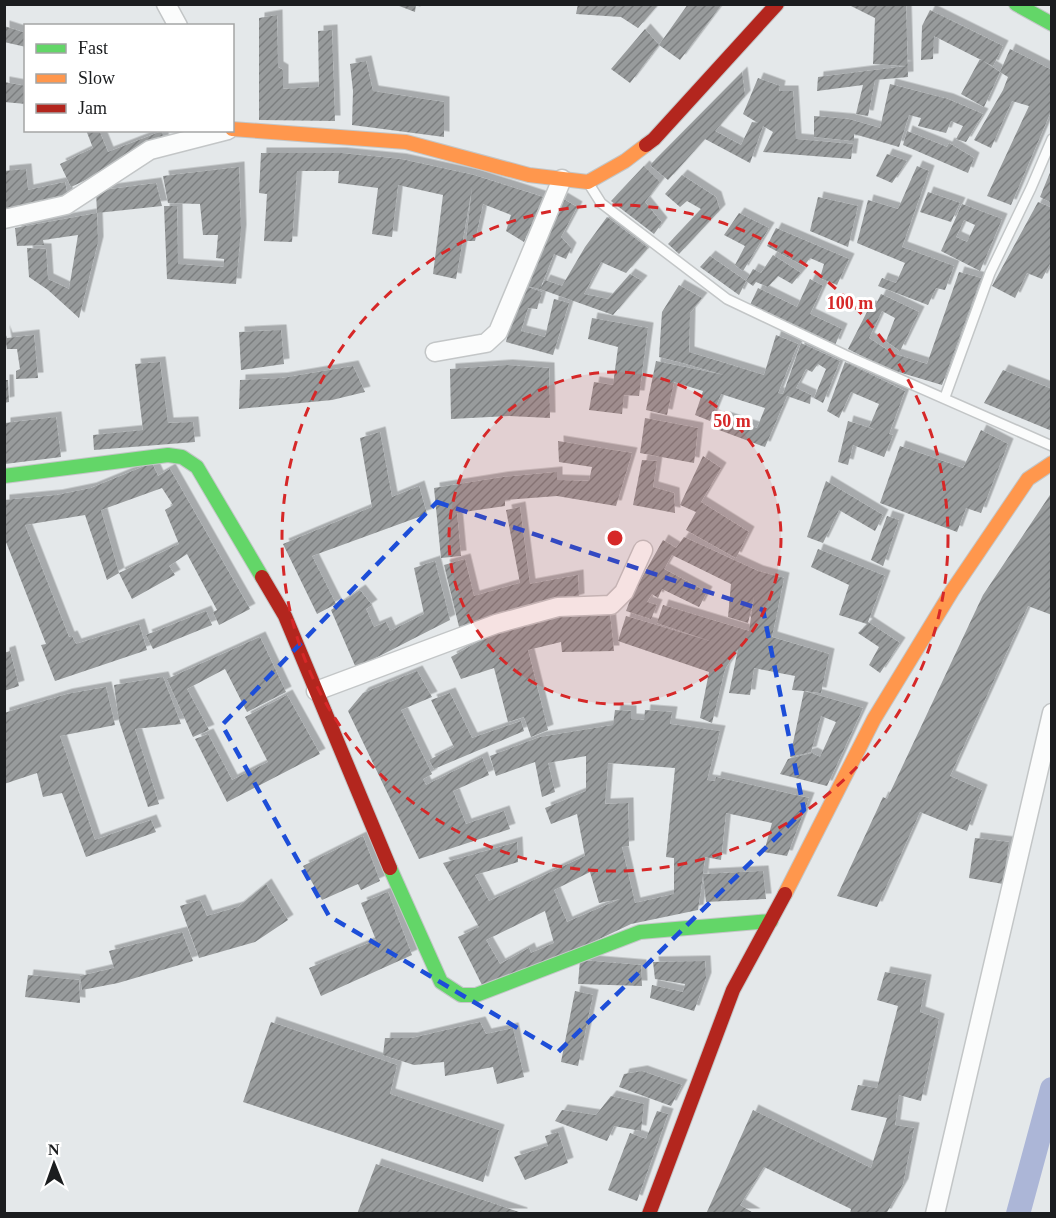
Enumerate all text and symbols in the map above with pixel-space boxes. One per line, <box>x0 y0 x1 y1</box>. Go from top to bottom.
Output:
legend <box>24 24 234 132</box>
text: Fast <box>78 38 108 58</box>
text: Slow <box>78 68 115 88</box>
text: Jam <box>78 98 107 118</box>
text: 100 m <box>827 293 873 313</box>
text: 50 m <box>713 411 751 431</box>
centre of rings <box>605 528 625 548</box>
north arrow <box>24 1134 84 1194</box>
text: N <box>48 1141 60 1158</box>

